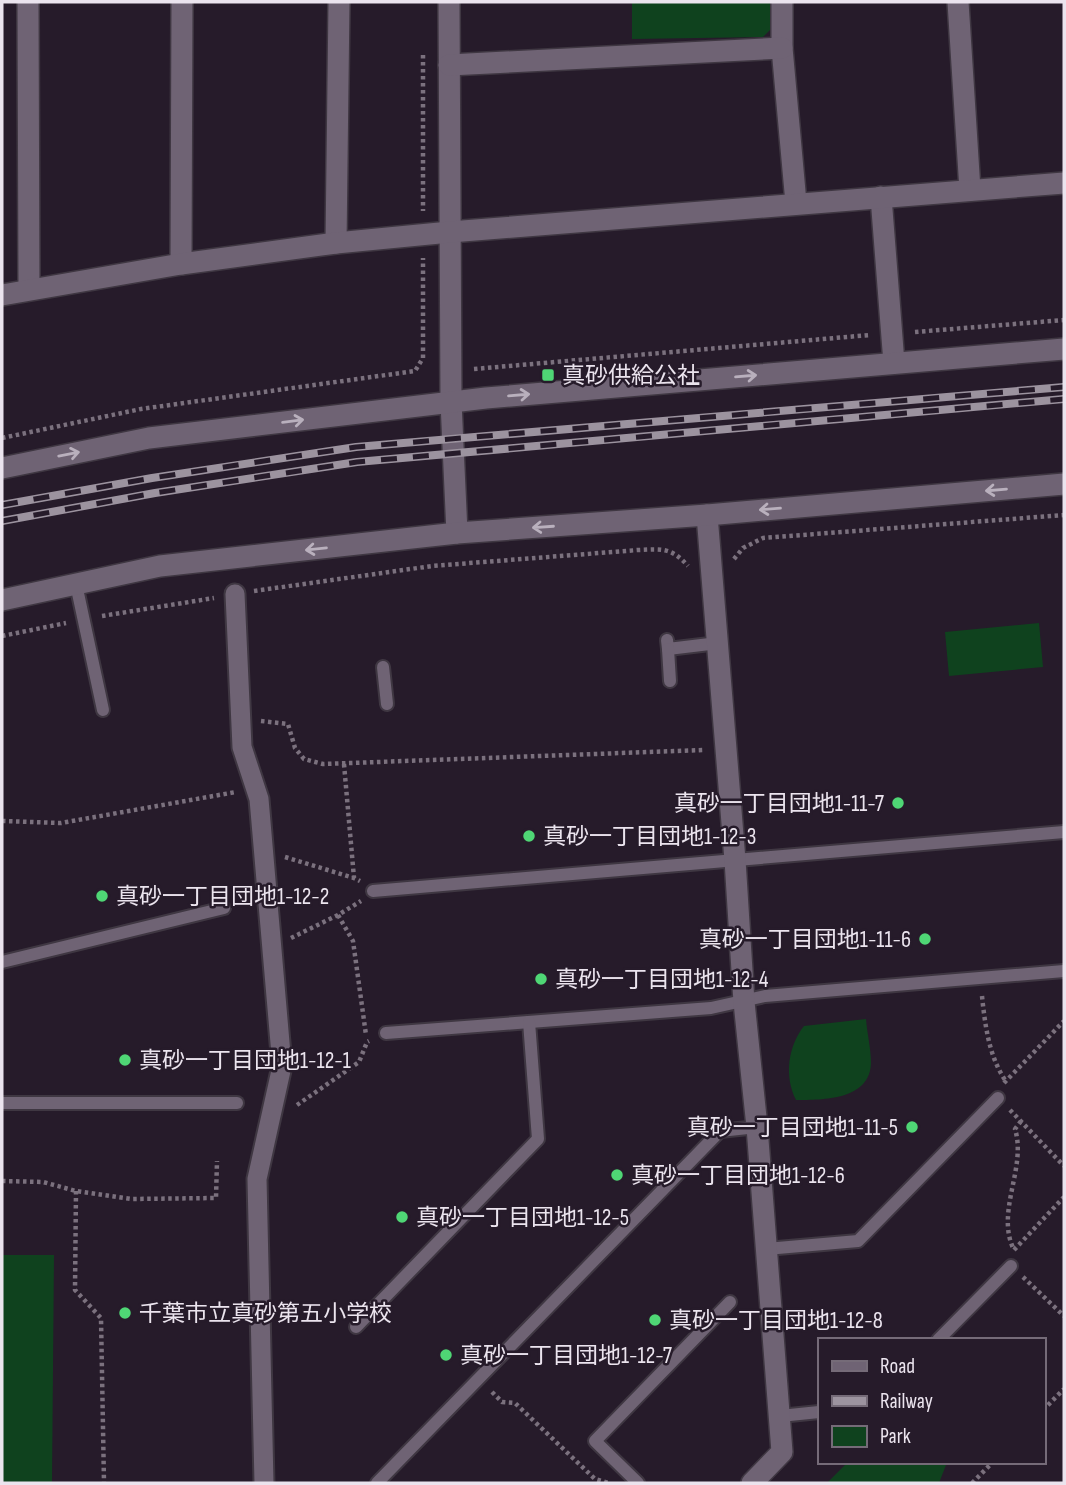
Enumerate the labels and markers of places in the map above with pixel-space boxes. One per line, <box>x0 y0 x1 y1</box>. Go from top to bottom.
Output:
place label: 真砂供給公社 <box>562 362 700 390</box>
marker: 真砂供給公社 <box>540 367 556 383</box>
place label: 真砂一丁目団地1-11-7 <box>674 790 884 818</box>
marker: 真砂一丁目団地1-11-7 <box>890 795 906 811</box>
place label: 真砂一丁目団地1-12-3 <box>543 823 756 851</box>
marker: 真砂一丁目団地1-12-3 <box>521 828 537 844</box>
place label: 真砂一丁目団地1-12-2 <box>116 883 329 911</box>
marker: 真砂一丁目団地1-12-2 <box>94 888 110 904</box>
place label: 真砂一丁目団地1-11-6 <box>699 926 911 954</box>
marker: 真砂一丁目団地1-11-6 <box>917 931 933 947</box>
place label: 真砂一丁目団地1-12-4 <box>555 966 769 994</box>
marker: 真砂一丁目団地1-12-4 <box>533 971 549 987</box>
place label: 真砂一丁目団地1-12-1 <box>139 1047 351 1075</box>
marker: 真砂一丁目団地1-12-1 <box>117 1052 133 1068</box>
place label: 真砂一丁目団地1-11-5 <box>687 1114 898 1142</box>
marker: 真砂一丁目団地1-11-5 <box>904 1119 920 1135</box>
place label: 真砂一丁目団地1-12-6 <box>631 1162 845 1190</box>
marker: 真砂一丁目団地1-12-6 <box>609 1167 625 1183</box>
place label: 真砂一丁目団地1-12-5 <box>416 1204 629 1232</box>
marker: 真砂一丁目団地1-12-5 <box>394 1209 410 1225</box>
place label: 千葉市立真砂第五小学校 <box>139 1300 392 1328</box>
marker: 千葉市立真砂第五小学校 <box>117 1305 133 1321</box>
place label: 真砂一丁目団地1-12-8 <box>669 1307 883 1335</box>
marker: 真砂一丁目団地1-12-8 <box>647 1312 663 1328</box>
place label: 真砂一丁目団地1-12-7 <box>460 1342 672 1370</box>
marker: 真砂一丁目団地1-12-7 <box>438 1347 454 1363</box>

